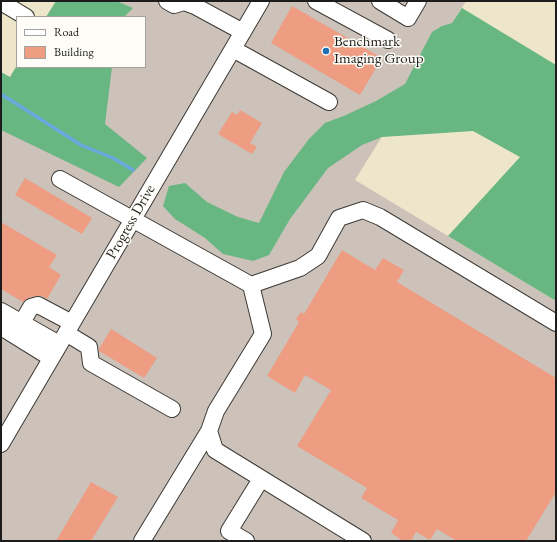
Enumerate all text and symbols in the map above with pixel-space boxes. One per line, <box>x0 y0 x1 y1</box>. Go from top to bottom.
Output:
legend <box>16 16 146 68</box>
text: Road <box>54 24 79 40</box>
place label: Benchmark Imaging Group <box>334 33 423 68</box>
text: Building <box>54 44 94 60</box>
marker: Benchmark Imaging Group <box>321 46 331 56</box>
street label: Progress Drive <box>102 182 160 262</box>

